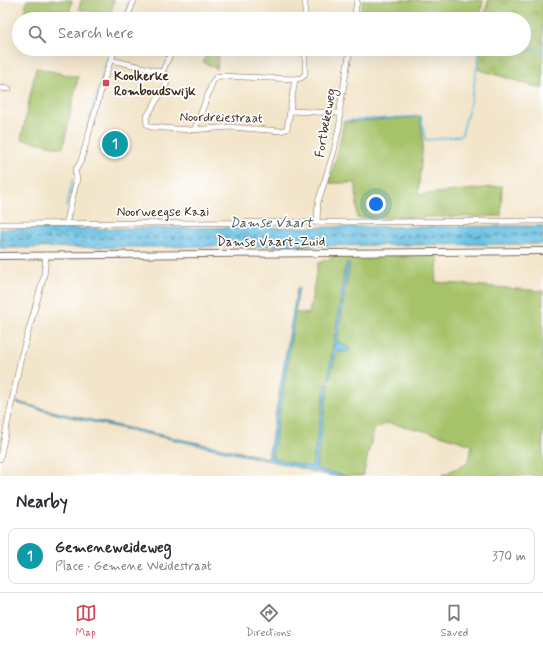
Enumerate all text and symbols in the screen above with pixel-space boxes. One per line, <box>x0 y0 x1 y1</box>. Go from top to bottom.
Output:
search box <box>12 12 531 56</box>
icon: search <box>26 23 48 45</box>
text: Search here <box>58 24 134 44</box>
place label: Koolkerke Romboudswijk <box>114 68 196 100</box>
marker: Koolkerke Romboudswijk <box>101 78 111 88</box>
street label: Fortbekeweg <box>312 87 341 159</box>
street label: Noordreiestraat <box>179 109 263 127</box>
pin: 1 <box>102 129 128 159</box>
your location <box>366 194 386 214</box>
street label: Noorweegse Kaai <box>117 204 209 221</box>
water label: Damse Vaart <box>230 214 314 232</box>
street label: Damse Vaart-Zuid <box>217 234 325 251</box>
text: Nearby <box>16 491 68 513</box>
text: Gemeneweideweg <box>55 538 171 558</box>
text: 1 <box>27 548 33 565</box>
text: 370 m <box>492 548 526 565</box>
text: Place · Gemene Weidestraat <box>55 558 212 575</box>
tab: Map <box>75 602 97 640</box>
tab: Directions <box>246 602 291 640</box>
tab: Saved <box>441 602 468 640</box>

